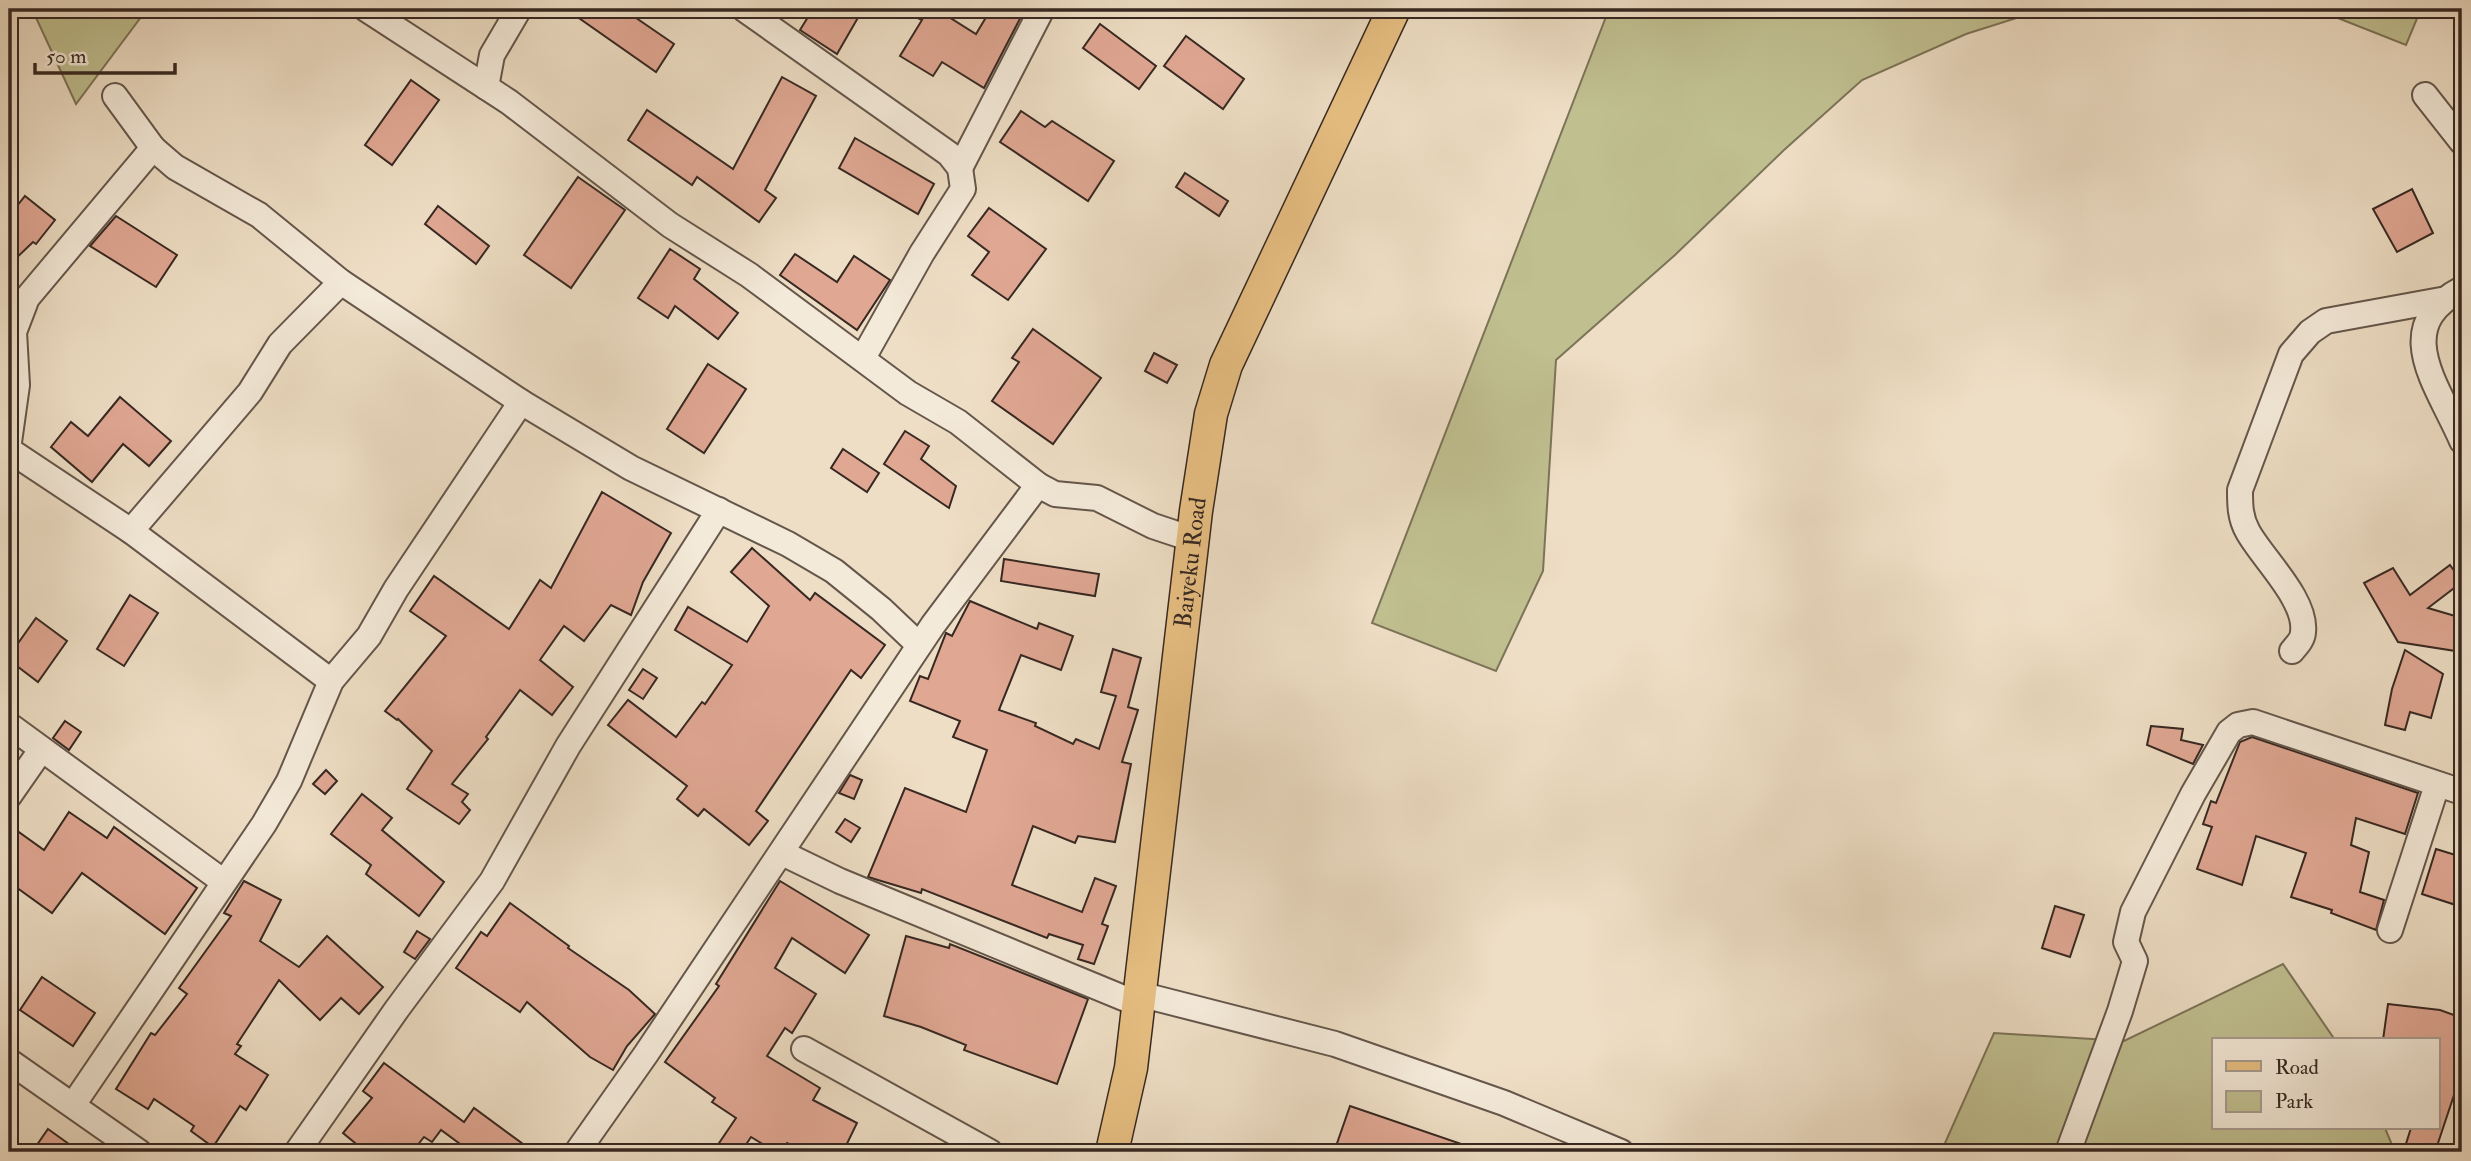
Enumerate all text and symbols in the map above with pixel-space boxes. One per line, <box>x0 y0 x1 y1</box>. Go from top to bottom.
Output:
scale bar <box>35 32 175 76</box>
text: 50 m <box>46 43 87 70</box>
street label: Baiyeku Road <box>1167 495 1214 630</box>
legend <box>2212 1038 2440 1130</box>
text: Road <box>2275 1054 2320 1081</box>
text: Park <box>2275 1088 2313 1115</box>

